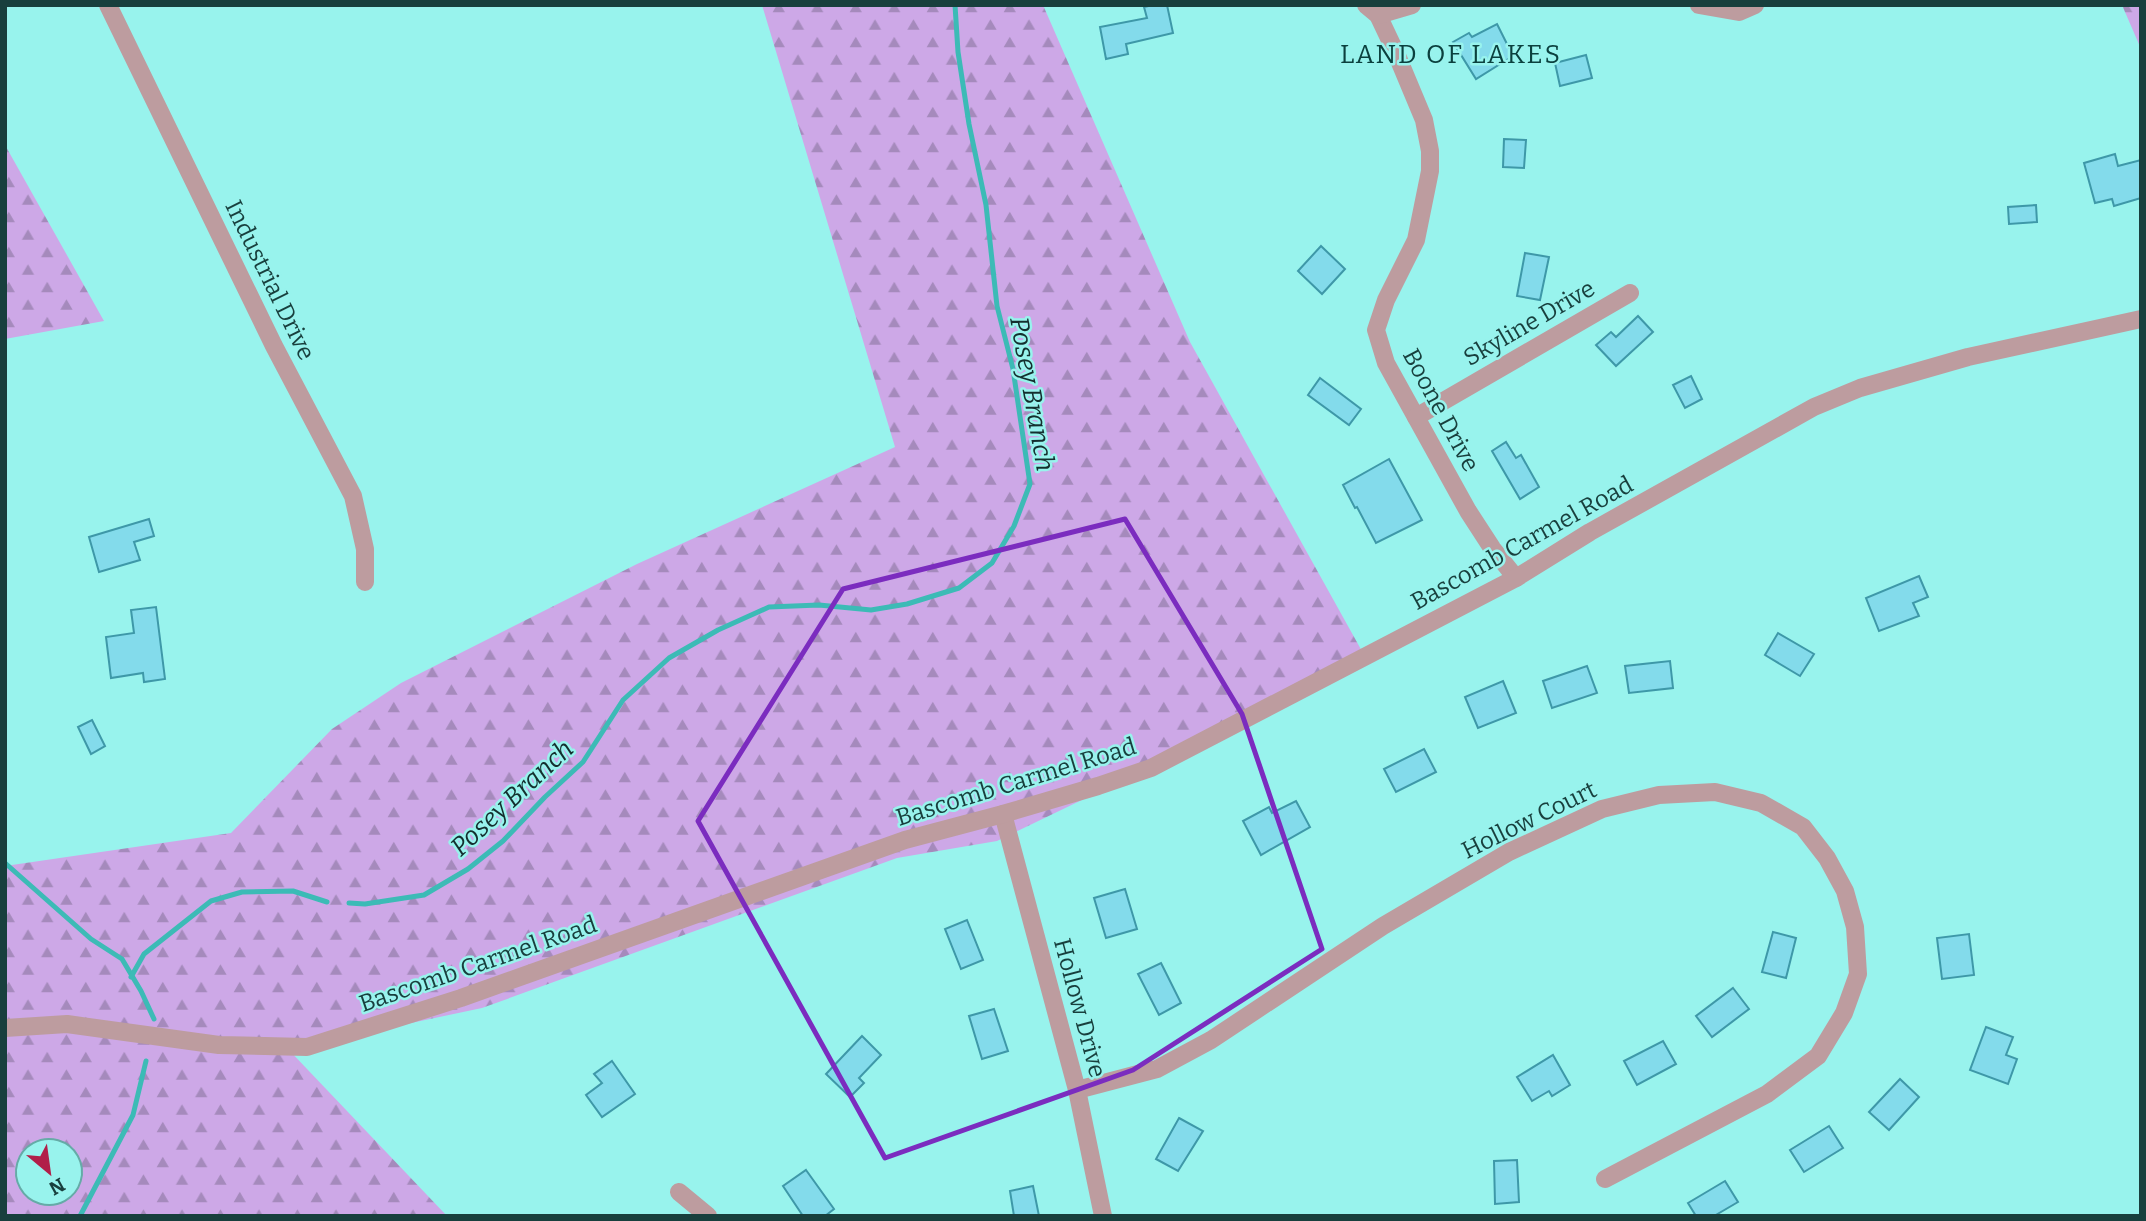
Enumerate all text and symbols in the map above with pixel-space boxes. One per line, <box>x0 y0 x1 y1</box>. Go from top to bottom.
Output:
district label: LAND OF LAKES <box>1340 39 1562 70</box>
street label: Industrial Drive <box>219 196 321 364</box>
street label: Skyline Drive <box>1459 274 1599 372</box>
water label: Posey Branch <box>1003 314 1061 474</box>
street label: Boone Drive <box>1397 344 1485 476</box>
street label: Bascomb Carmel Road <box>1406 470 1638 616</box>
street label: Bascomb Carmel Road <box>893 732 1139 832</box>
water label: Posey Branch <box>444 733 580 863</box>
street label: Hollow Court <box>1457 775 1601 865</box>
street label: Bascomb Carmel Road <box>356 910 600 1018</box>
street label: Hollow Drive <box>1048 935 1112 1081</box>
north arrow <box>14 1137 84 1207</box>
text: N <box>45 1173 69 1200</box>

